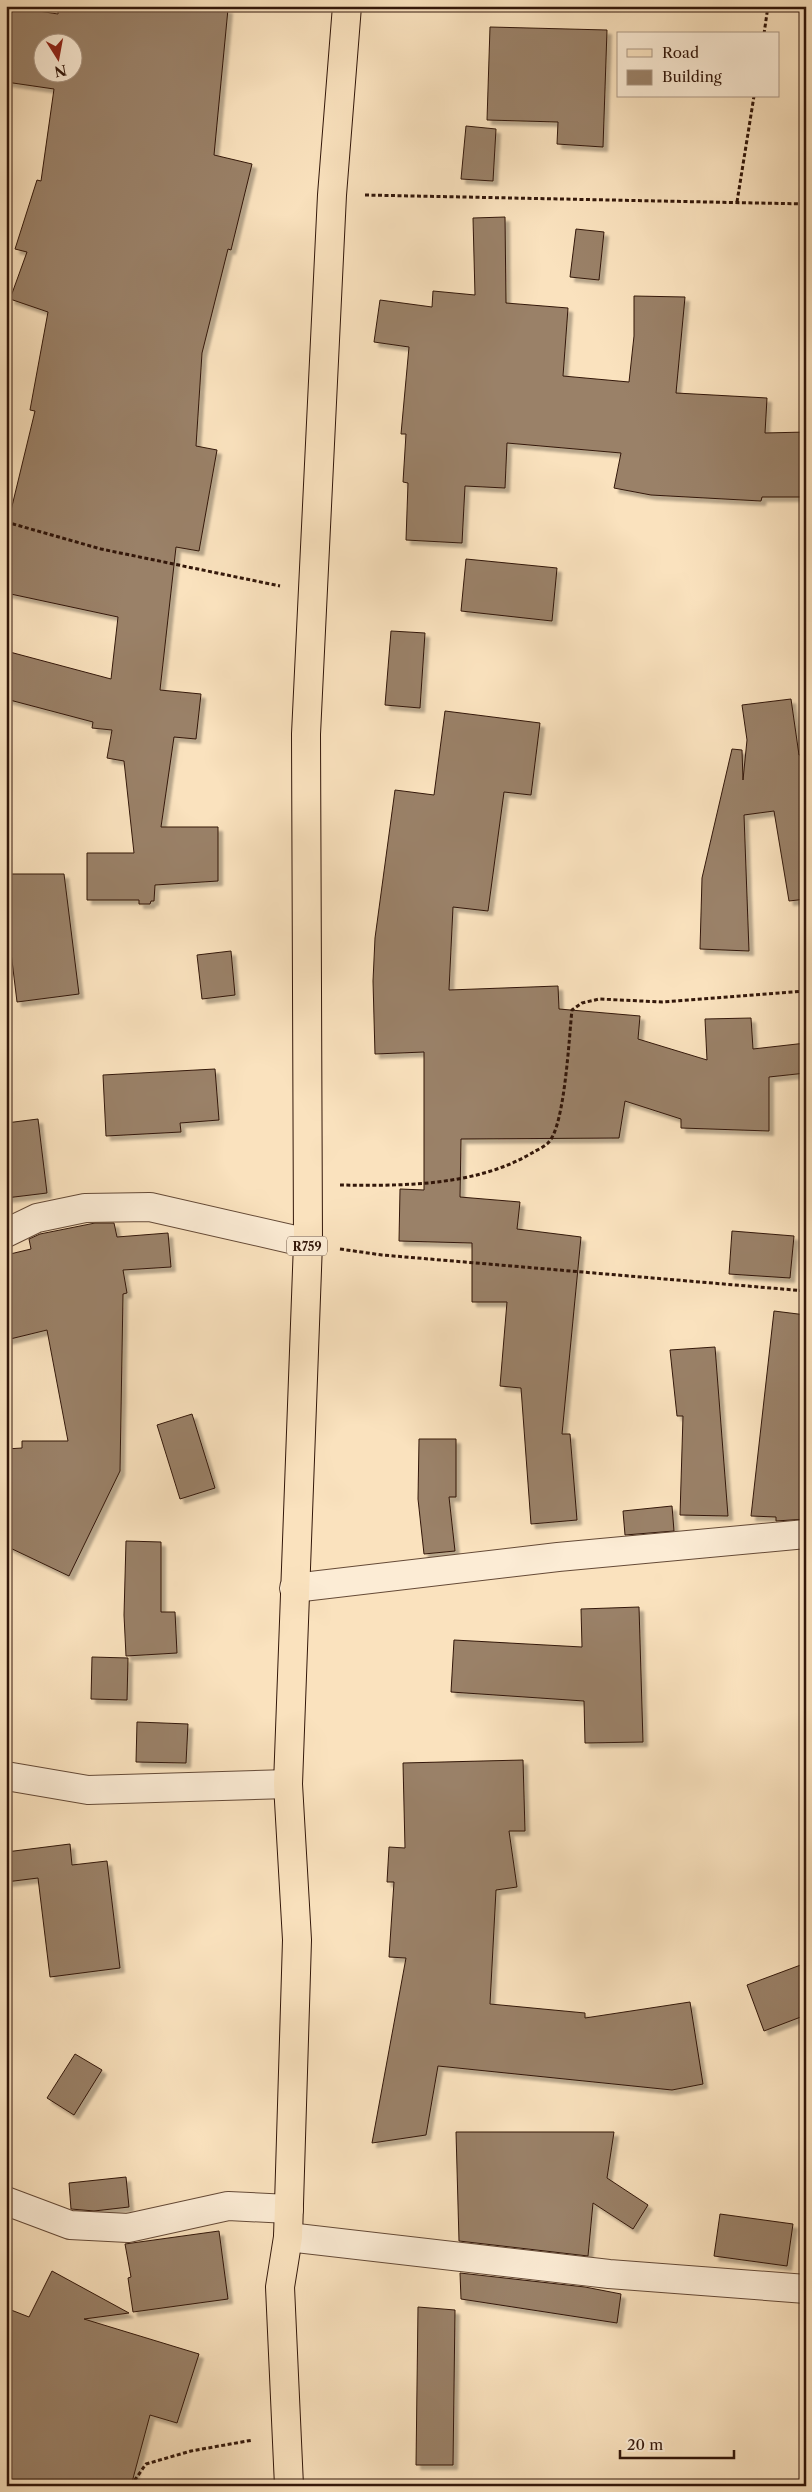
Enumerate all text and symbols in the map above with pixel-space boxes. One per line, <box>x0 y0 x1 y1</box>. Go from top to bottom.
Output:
north arrow <box>32 32 82 82</box>
legend <box>617 32 780 98</box>
text: Road <box>662 43 699 62</box>
text: N <box>53 61 68 81</box>
text: Building <box>662 67 722 86</box>
road number: R759 <box>287 1236 327 1256</box>
scale bar <box>620 2427 733 2459</box>
text: 20 m <box>627 2435 663 2454</box>

